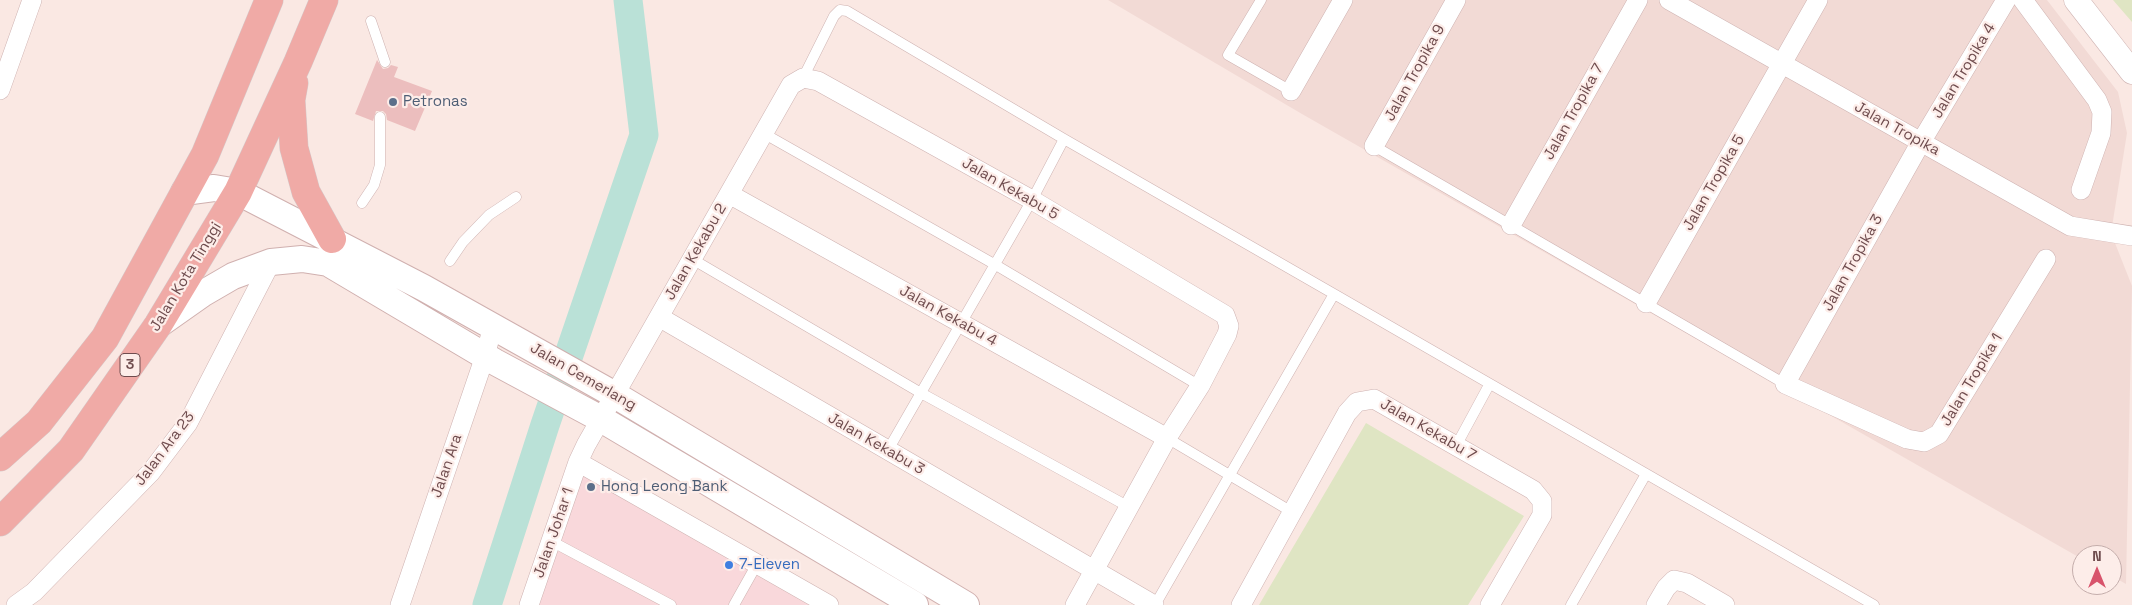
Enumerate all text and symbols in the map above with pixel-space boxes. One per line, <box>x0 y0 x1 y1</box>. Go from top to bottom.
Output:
street label: Jalan Tropika 4 <box>1928 20 2000 122</box>
street label: Jalan Tropika 9 <box>1381 22 1449 124</box>
street label: Jalan Tropika 7 <box>1540 61 1608 163</box>
place label: Petronas <box>403 93 468 111</box>
marker: Petronas <box>387 96 399 108</box>
street label: Jalan Tropika <box>1851 98 1943 160</box>
street label: Jalan Tropika 5 <box>1679 132 1749 234</box>
street label: Jalan Kekabu 5 <box>959 154 1061 224</box>
street label: Jalan Kekabu 2 <box>661 201 731 303</box>
street label: Jalan Tropika 3 <box>1819 212 1887 314</box>
street label: Jalan Kota Tinggi <box>146 219 226 335</box>
street label: Jalan Kekabu 4 <box>896 282 1000 350</box>
street label: Jalan Tropika 1 <box>1937 330 2007 430</box>
street label: Jalan Cemerlang <box>527 339 639 415</box>
road number: 3 <box>120 354 140 376</box>
street label: Jalan Kekabu 7 <box>1377 395 1479 465</box>
street label: Jalan Ara 23 <box>131 408 199 490</box>
street label: Jalan Kekabu 3 <box>825 409 927 479</box>
street label: Jalan Ara <box>428 432 466 500</box>
place label: Hong Leong Bank <box>601 478 728 496</box>
marker: Hong Leong Bank <box>585 481 597 493</box>
street label: Jalan Johar 1 <box>530 486 578 580</box>
north arrow <box>2072 545 2122 595</box>
text: N <box>2092 547 2102 565</box>
place label: 7-Eleven <box>739 556 800 574</box>
marker: 7-Eleven <box>723 559 735 571</box>

